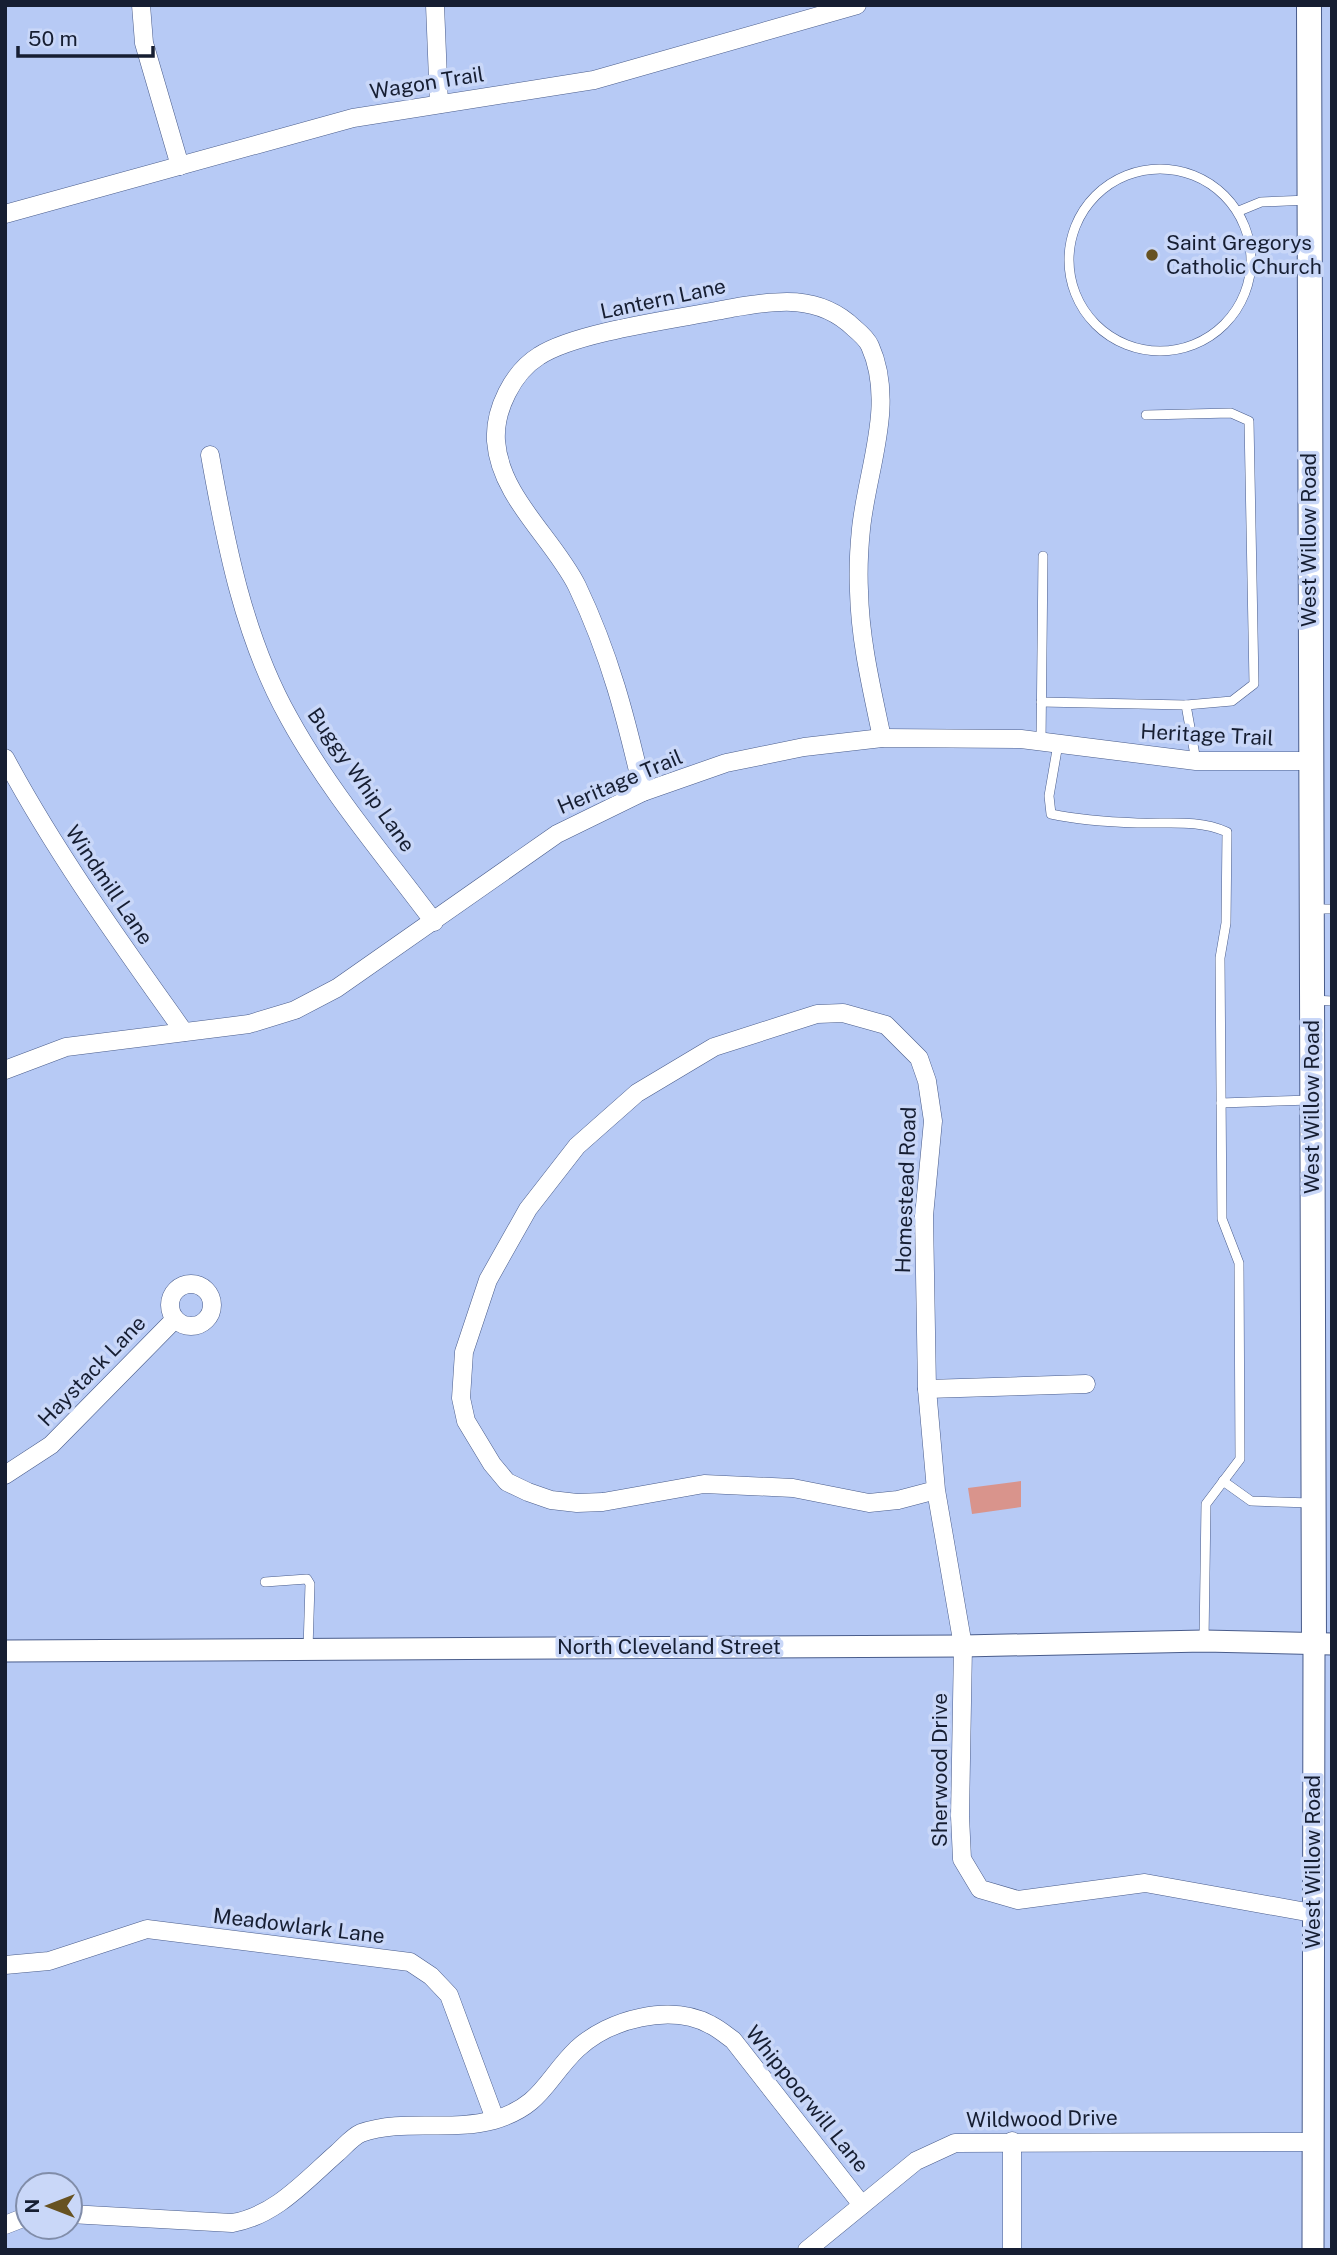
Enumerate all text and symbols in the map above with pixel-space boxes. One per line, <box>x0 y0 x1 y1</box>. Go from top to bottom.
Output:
scale bar <box>18 14 152 58</box>
text: 50 m <box>28 26 78 51</box>
street label: Wagon Trail <box>368 61 486 104</box>
place label: Saint Gregorys Catholic Church <box>1166 230 1322 279</box>
marker: Saint Gregorys Catholic Church <box>1144 247 1160 263</box>
street label: Lantern Lane <box>598 273 728 324</box>
street label: West Willow Road <box>1296 453 1321 627</box>
street label: Buggy Whip Lane <box>302 703 420 857</box>
street label: Heritage Trail <box>1140 719 1274 750</box>
street label: Heritage Trail <box>553 744 686 819</box>
street label: Windmill Lane <box>60 820 159 949</box>
street label: West Willow Road <box>1299 1020 1324 1194</box>
street label: Homestead Road <box>890 1106 921 1274</box>
street label: Haystack Lane <box>33 1310 151 1431</box>
street label: North Cleveland Street <box>557 1634 781 1659</box>
street label: Sherwood Drive <box>927 1693 952 1847</box>
street label: West Willow Road <box>1300 1775 1325 1949</box>
street label: Meadowlark Lane <box>212 1903 386 1948</box>
street label: Whippoorwill Lane <box>741 2020 874 2177</box>
street label: Wildwood Drive <box>966 2105 1118 2132</box>
north arrow <box>14 2171 84 2241</box>
text: N <box>21 2199 43 2213</box>

